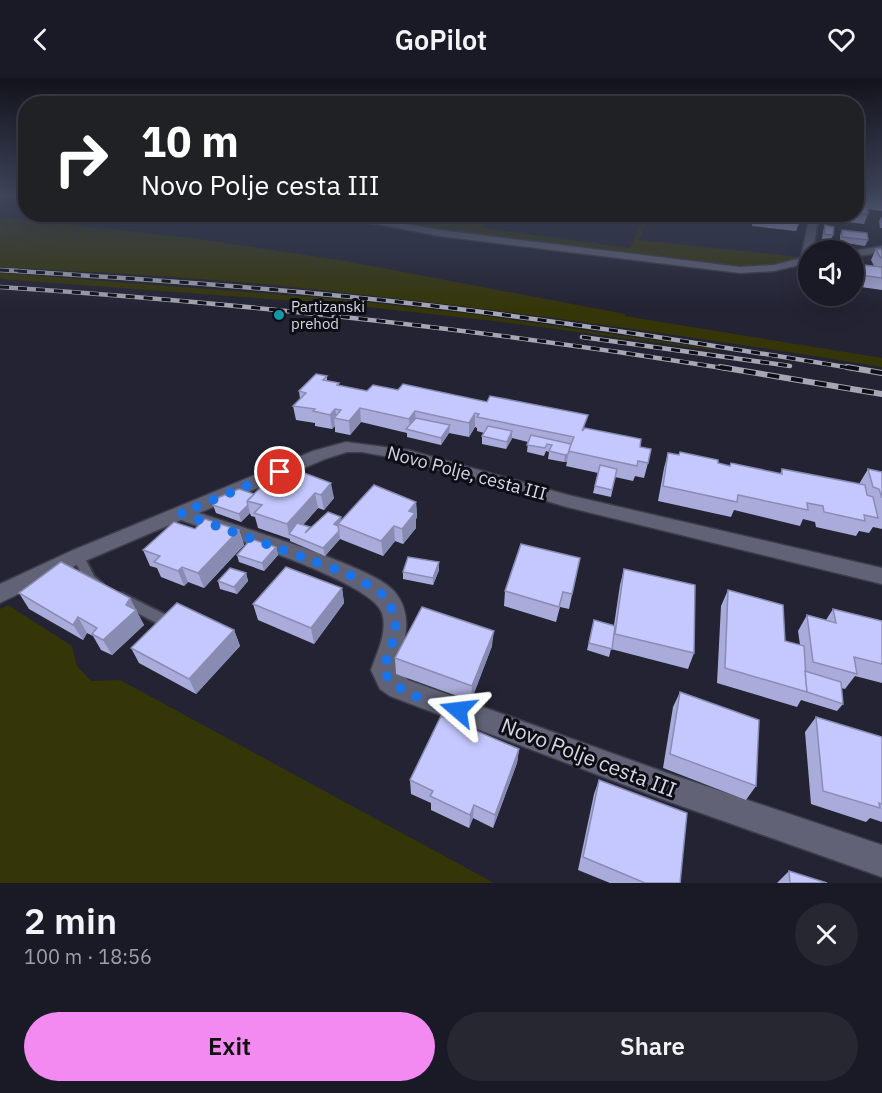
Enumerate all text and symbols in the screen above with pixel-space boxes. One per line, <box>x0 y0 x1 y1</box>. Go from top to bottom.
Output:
text: GoPilot <box>395 22 487 57</box>
icon: back <box>24 23 57 56</box>
icon: heart <box>825 23 858 56</box>
text: 10 m <box>141 114 239 169</box>
icon: right <box>42 120 120 198</box>
text: Novo Polje cesta III <box>141 167 380 202</box>
map controls <box>798 240 864 306</box>
button: sound <box>798 240 864 306</box>
place label: Partizanski prehod <box>291 297 365 333</box>
marker: Partizanski prehod <box>272 308 286 322</box>
street label: Novo Polje, cesta III <box>385 441 549 505</box>
pin <box>254 446 305 497</box>
icon: arrive <box>263 455 296 488</box>
position arrow <box>426 678 490 742</box>
street label: Novo Polje cesta III <box>497 711 681 803</box>
text: 2 min <box>24 897 117 944</box>
button: close <box>795 903 858 966</box>
text: 100 m · 18:56 <box>24 943 152 970</box>
button: Exit <box>24 1012 435 1081</box>
button: Share <box>447 1012 858 1081</box>

